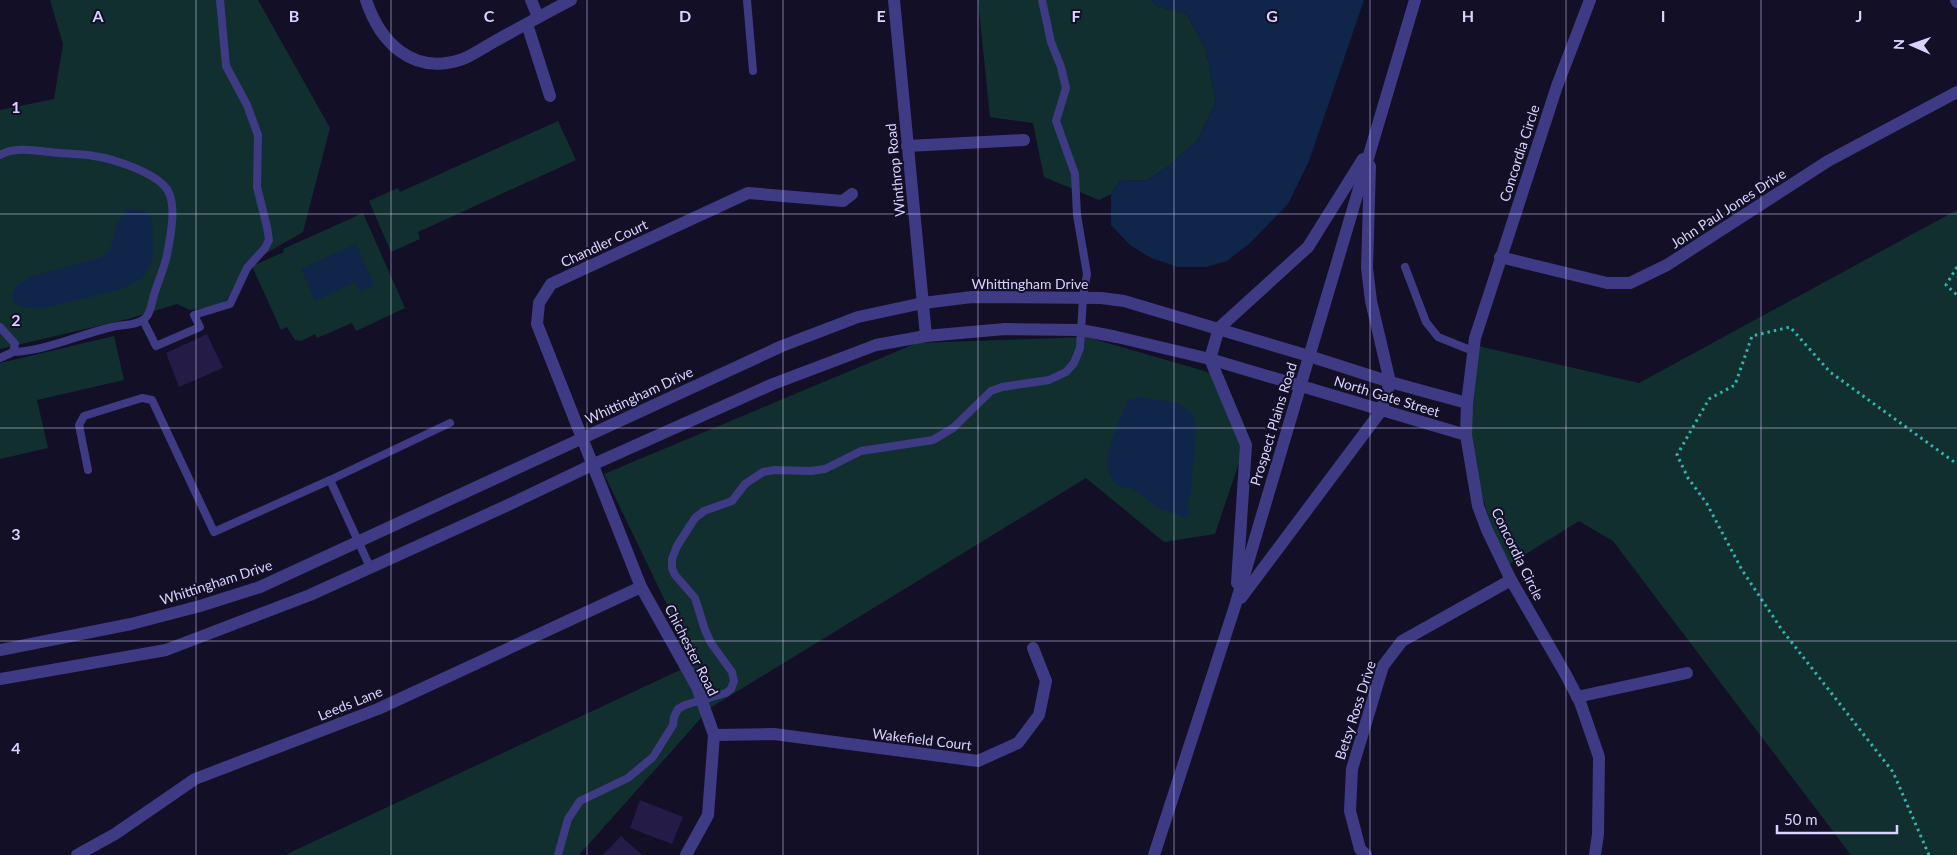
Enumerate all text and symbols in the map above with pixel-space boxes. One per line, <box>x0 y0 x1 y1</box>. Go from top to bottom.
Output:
text: A <box>91 6 104 25</box>
text: B <box>289 6 299 25</box>
text: C <box>484 6 495 25</box>
text: D <box>679 6 691 25</box>
text: E <box>876 6 886 25</box>
text: F <box>1071 6 1081 25</box>
text: G <box>1266 6 1278 25</box>
text: H <box>1462 6 1474 25</box>
text: I <box>1661 6 1665 25</box>
text: J <box>1856 6 1862 25</box>
north arrow <box>1887 20 1937 70</box>
text: N <box>1890 39 1907 50</box>
text: 1 <box>11 97 21 116</box>
street label: Concordia Circle <box>1495 102 1543 204</box>
street label: Winthrop Road <box>882 123 908 217</box>
street label: John Paul Jones Drive <box>1667 164 1789 252</box>
street label: Chandler Court <box>558 215 650 271</box>
street label: Whittingham Drive <box>972 275 1088 292</box>
text: 2 <box>11 310 21 329</box>
street label: Prospect Plains Road <box>1246 360 1300 488</box>
street label: Whittingham Drive <box>582 363 696 427</box>
street label: North Gate Street <box>1332 372 1442 420</box>
street label: Concordia Circle <box>1488 505 1548 603</box>
text: 3 <box>11 524 21 543</box>
street label: Whittingham Drive <box>158 556 274 608</box>
street label: Chichester Road <box>662 601 722 699</box>
street label: Betsy Ross Drive <box>1331 658 1379 762</box>
street label: Leeds Lane <box>315 682 385 724</box>
street label: Wakefield Court <box>871 724 973 754</box>
text: 4 <box>11 738 21 757</box>
scale bar <box>1777 802 1897 834</box>
text: 50 m <box>1784 810 1818 828</box>

